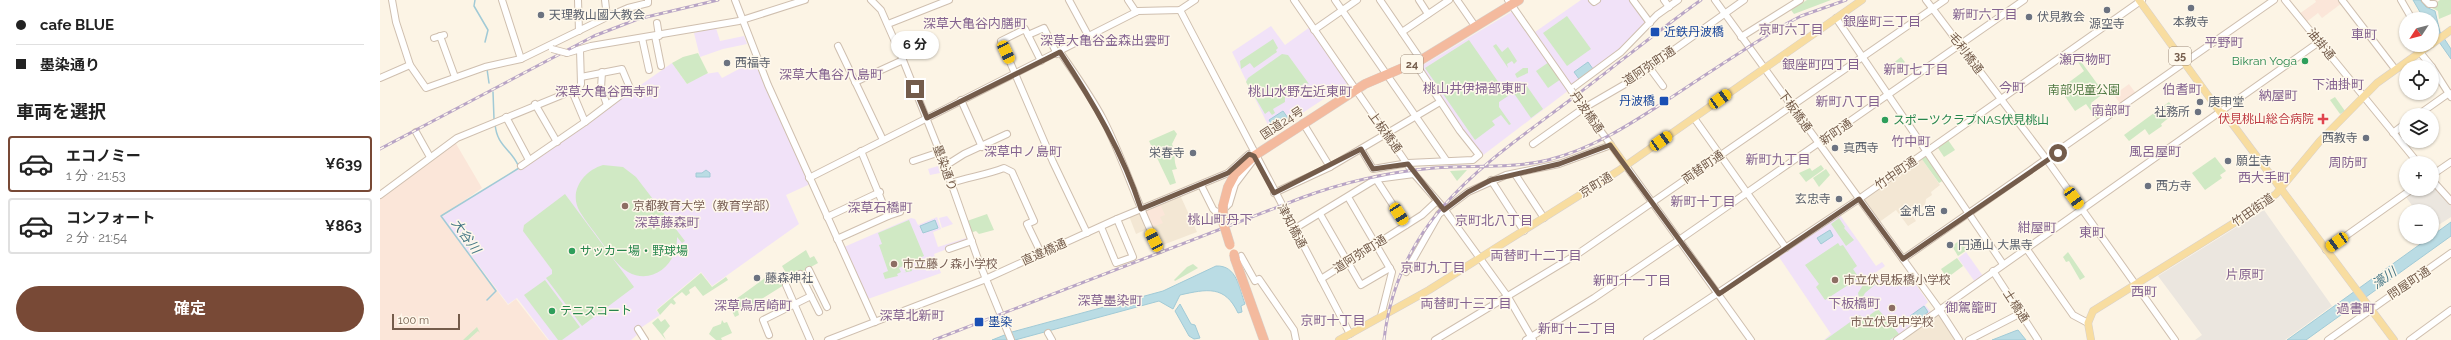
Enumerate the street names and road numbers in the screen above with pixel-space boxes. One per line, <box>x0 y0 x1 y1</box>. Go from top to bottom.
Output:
street label: 油掛通 <box>2304 26 2338 62</box>
street label: 毛利橋通 <box>1946 30 1986 76</box>
street label: 道阿弥町通 <box>1620 43 1678 89</box>
road number: 35 <box>2169 47 2191 65</box>
road number: 24 <box>1401 55 1423 73</box>
street label: 下板橋通 <box>1775 87 1815 135</box>
street label: 丹波橋通 <box>1567 88 1607 136</box>
street label: 国道24号 <box>1258 104 1306 142</box>
street label: 上板橋通 <box>1365 108 1405 156</box>
street label: 新町通 <box>1817 116 1855 148</box>
street label: 墨染通り <box>930 143 960 193</box>
street label: 両替町通 <box>1679 147 1727 187</box>
street label: 竹中町通 <box>1872 153 1920 193</box>
street label: 京町通 <box>1577 170 1615 200</box>
street label: 竹田街道 <box>2229 190 2277 230</box>
street label: 津知橋通 <box>1275 202 1309 250</box>
street label: 道阿弥町通 <box>1331 232 1389 276</box>
street label: 直違橋通 <box>1019 236 1069 268</box>
street label: 問屋町通 <box>2385 264 2433 302</box>
street label: 土橋通 <box>2000 287 2032 325</box>

